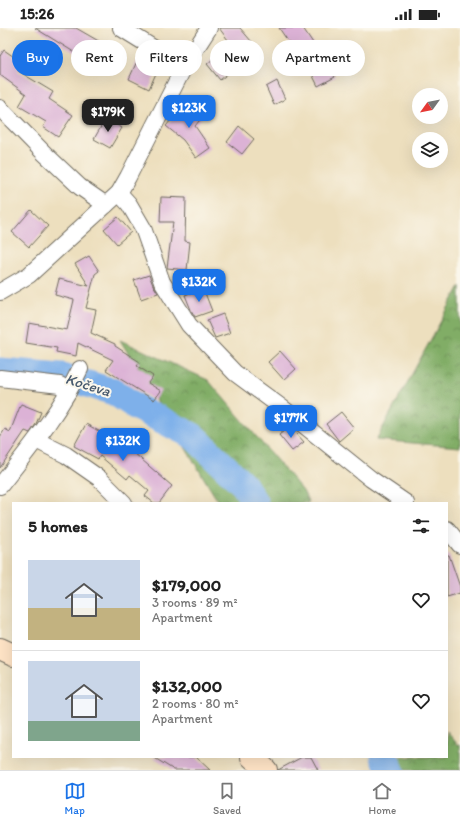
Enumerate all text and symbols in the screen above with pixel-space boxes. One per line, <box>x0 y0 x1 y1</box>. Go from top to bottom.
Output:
text: 15:26 <box>20 5 54 23</box>
chip: Buy <box>12 40 63 76</box>
chip: Rent <box>71 40 127 76</box>
chip: Filters <box>135 40 202 76</box>
chip: New <box>210 40 264 76</box>
chip: Apartment <box>272 40 365 76</box>
north arrow <box>412 88 448 124</box>
map controls <box>412 88 448 168</box>
pin: $123K <box>161 95 217 129</box>
pin: $179K <box>80 99 136 133</box>
text: $123K <box>172 100 206 115</box>
text: $179K <box>91 104 125 119</box>
button: layers <box>412 132 448 168</box>
pin: $132K <box>171 269 227 303</box>
text: $132K <box>182 274 216 289</box>
water label: Kočeva <box>63 370 113 400</box>
pin: $177K <box>263 405 319 439</box>
text: $177K <box>274 410 308 425</box>
pin: $132K <box>95 428 151 462</box>
text: $132K <box>106 433 140 448</box>
icon: filters <box>410 515 432 537</box>
text: 5 homes <box>28 516 88 536</box>
text: $179,000 <box>152 575 221 595</box>
icon: home <box>60 576 108 624</box>
icon: heart <box>410 589 432 611</box>
text: 3 rooms · 89 m² <box>152 595 238 610</box>
text: Apartment <box>152 610 213 625</box>
text: $132,000 <box>152 676 222 696</box>
icon: home <box>60 677 108 725</box>
icon: heart <box>410 690 432 712</box>
text: 2 rooms · 80 m² <box>152 696 239 711</box>
text: Apartment <box>152 711 213 726</box>
tab: Map <box>64 780 86 817</box>
tab: Saved <box>213 780 241 817</box>
tab: Home <box>369 780 396 817</box>

